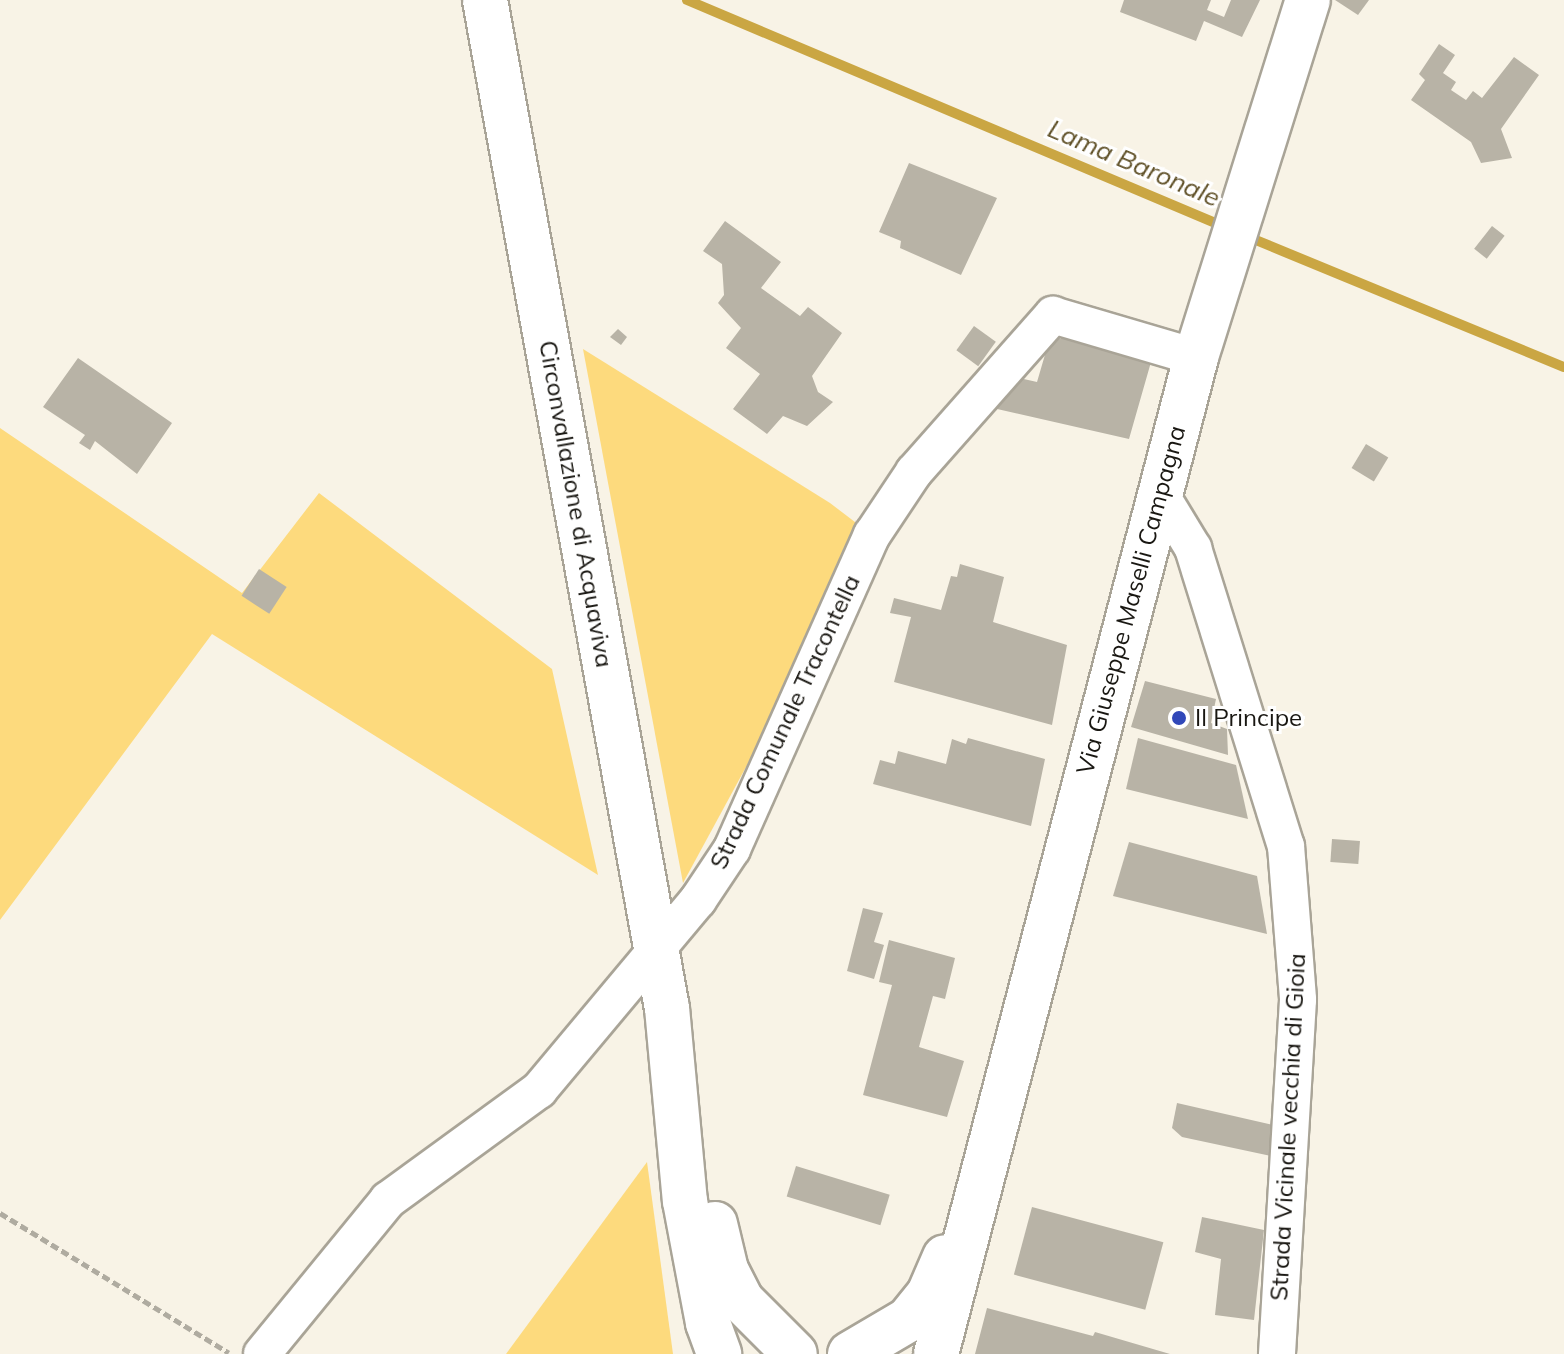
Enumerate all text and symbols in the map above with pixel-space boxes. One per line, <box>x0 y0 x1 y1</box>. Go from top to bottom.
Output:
water label: Lama Baronale <box>1043 113 1225 213</box>
street label: Circonvallazione di Acquaviva <box>533 338 619 670</box>
street label: Via Giuseppe Maselli Campagna <box>1071 422 1191 778</box>
street label: Strada Comunale Tracontella <box>704 570 866 874</box>
place label: Il Principe <box>1195 704 1302 732</box>
marker: Il Principe <box>1170 709 1188 727</box>
street label: Strada Vicinale vecchia di Gioia <box>1265 953 1311 1301</box>

